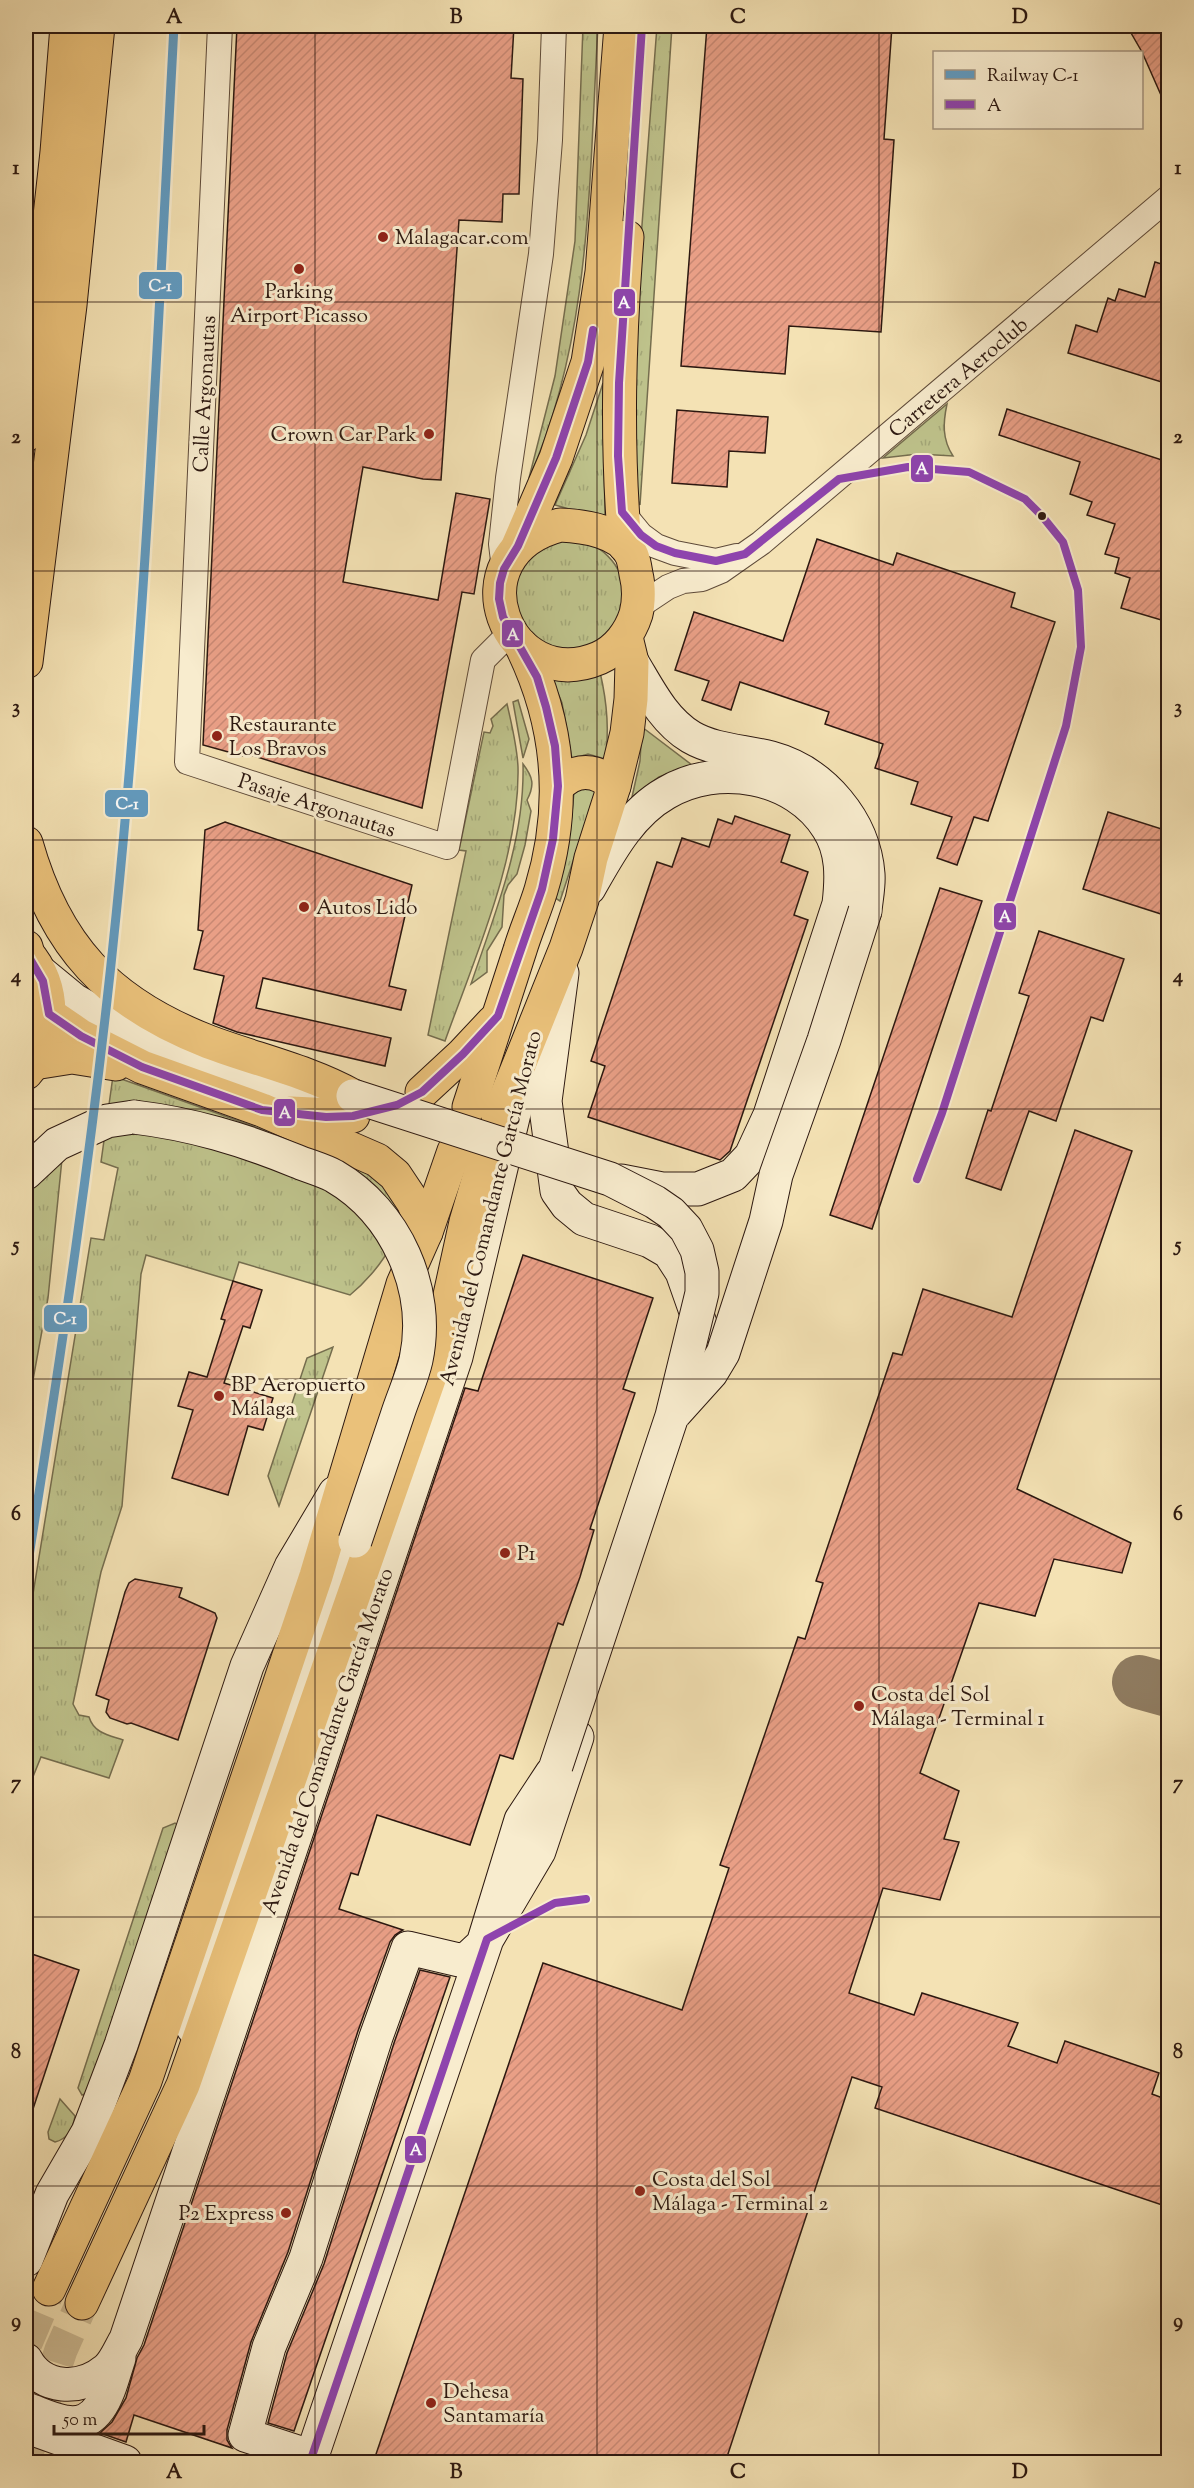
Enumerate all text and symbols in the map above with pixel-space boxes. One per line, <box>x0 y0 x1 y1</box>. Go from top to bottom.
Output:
text: A <box>166 4 183 33</box>
text: B <box>450 4 463 33</box>
text: C <box>730 4 746 33</box>
text: D <box>1012 4 1028 33</box>
legend <box>933 51 1143 129</box>
text: Railway C-1 <box>987 64 1079 90</box>
text: A <box>987 94 1002 120</box>
text: 1 <box>13 155 20 184</box>
text: 1 <box>1175 155 1182 184</box>
place label: Malagacar.com <box>395 224 529 254</box>
marker: Malagacar.com <box>376 230 390 244</box>
marker: Parking Airport Picasso <box>292 262 306 276</box>
line badge: C-1 <box>138 271 183 300</box>
text: C-1 <box>148 276 172 299</box>
place label: Parking Airport Picasso <box>230 278 368 332</box>
line badge: A <box>613 288 636 317</box>
text: A <box>618 293 631 316</box>
street label: Carretera Aeroclub <box>883 311 1036 446</box>
street label: Calle Argonautas <box>187 315 225 473</box>
place label: Crown Car Park <box>271 421 418 451</box>
text: 2 <box>11 424 21 453</box>
text: 2 <box>1173 424 1183 453</box>
marker: Crown Car Park <box>422 427 436 441</box>
line badge: A <box>910 454 934 483</box>
text: A <box>916 459 929 482</box>
unlabelled marker <box>1036 510 1048 522</box>
line badge: A <box>501 619 524 648</box>
text: A <box>507 625 520 648</box>
text: 3 <box>12 694 20 723</box>
text: 3 <box>1174 694 1182 723</box>
place label: Restaurante Los Bravos <box>229 711 337 765</box>
marker: Restaurante Los Bravos <box>210 729 224 743</box>
street label: Pasaje Argonautas <box>234 767 399 847</box>
line badge: C-1 <box>104 789 149 818</box>
text: C-1 <box>115 794 139 817</box>
place label: Autos Lido <box>316 894 418 924</box>
marker: Autos Lido <box>297 900 311 914</box>
line badge: A <box>993 902 1017 931</box>
text: A <box>999 907 1012 930</box>
text: 4 <box>10 963 21 992</box>
text: 4 <box>1172 963 1183 992</box>
street label: Avenida del Comandante García Morato <box>433 1028 551 1389</box>
line badge: A <box>273 1098 296 1127</box>
text: A <box>279 1103 292 1126</box>
text: 5 <box>11 1232 20 1261</box>
text: 5 <box>1173 1232 1182 1261</box>
line badge: C-1 <box>43 1304 88 1333</box>
text: C-1 <box>53 1309 77 1332</box>
place label: BP Aeropuerto Málaga <box>231 1371 366 1425</box>
marker: BP Aeropuerto Málaga <box>212 1389 226 1403</box>
text: 6 <box>11 1501 21 1530</box>
text: 6 <box>1173 1501 1183 1530</box>
place label: P1 <box>517 1540 536 1570</box>
marker: P1 <box>498 1546 512 1560</box>
street label: Avenida del Comandante García Morato <box>255 1564 402 1919</box>
place label: Costa del Sol Málaga - Terminal 1 <box>871 1681 1045 1735</box>
marker: Costa del Sol Málaga - Terminal 1 <box>852 1699 866 1713</box>
text: 7 <box>11 1770 22 1799</box>
text: 7 <box>1173 1770 1184 1799</box>
text: 8 <box>11 2039 21 2068</box>
text: 8 <box>1173 2039 1183 2068</box>
line badge: A <box>404 2135 427 2164</box>
text: A <box>410 2140 423 2163</box>
place label: Costa del Sol Málaga - Terminal 2 <box>652 2166 829 2220</box>
marker: Costa del Sol Málaga - Terminal 2 <box>633 2184 647 2198</box>
place label: P2 Express <box>179 2200 274 2230</box>
marker: P2 Express <box>279 2206 293 2220</box>
text: 9 <box>11 2308 21 2337</box>
text: 9 <box>1173 2308 1183 2337</box>
place label: Dehesa Santamaría <box>443 2378 545 2432</box>
marker: Dehesa Santamaría <box>424 2396 438 2410</box>
scale bar <box>54 2398 204 2436</box>
text: 50 m <box>62 2408 98 2434</box>
text: A <box>166 2459 183 2488</box>
text: B <box>450 2459 463 2488</box>
text: C <box>730 2459 746 2488</box>
text: D <box>1012 2459 1028 2488</box>

